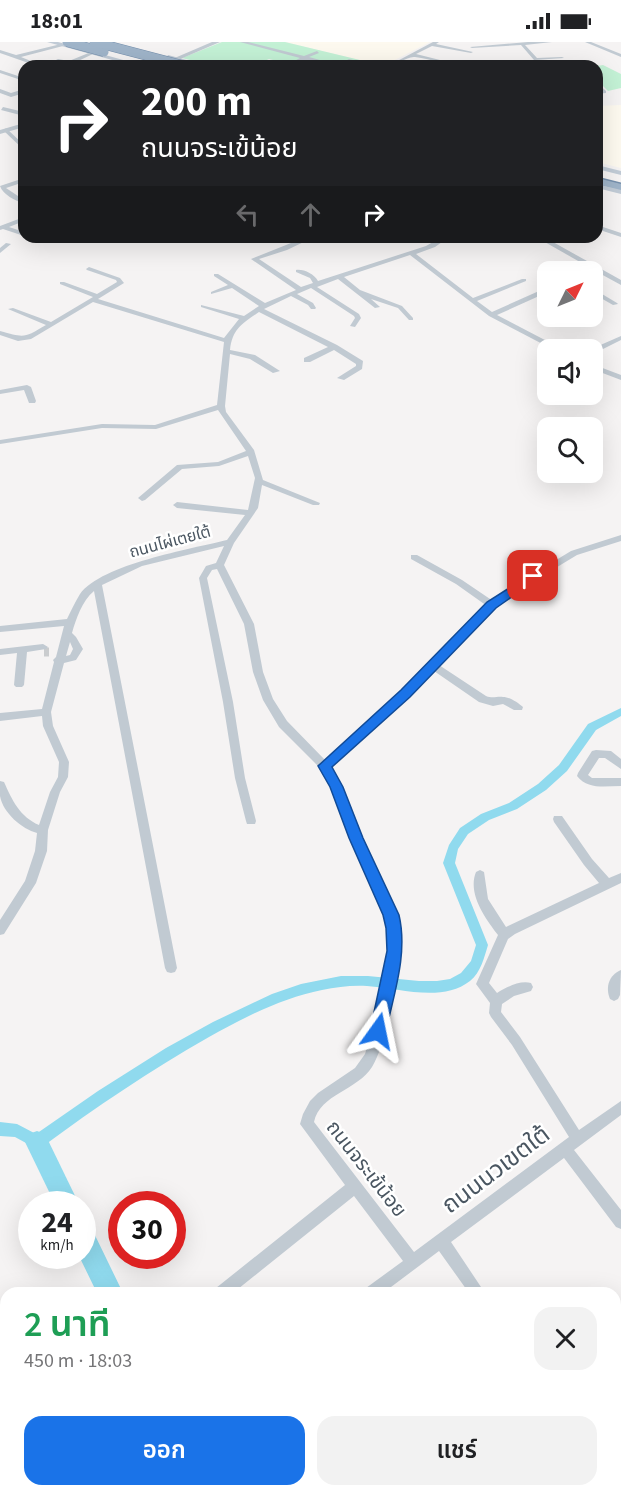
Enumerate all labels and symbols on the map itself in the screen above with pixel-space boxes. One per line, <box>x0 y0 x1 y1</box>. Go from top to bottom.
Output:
north arrow <box>537 261 603 327</box>
street label: ถนนไผ่เตยใต้ <box>127 521 213 563</box>
pin <box>507 550 558 601</box>
position arrow <box>346 999 410 1063</box>
street label: ถนนจระเข้น้อย <box>319 1115 413 1223</box>
street label: ถนนนวเขตใต้ <box>435 1118 557 1222</box>
speed limit sign: 30 <box>108 1191 186 1269</box>

